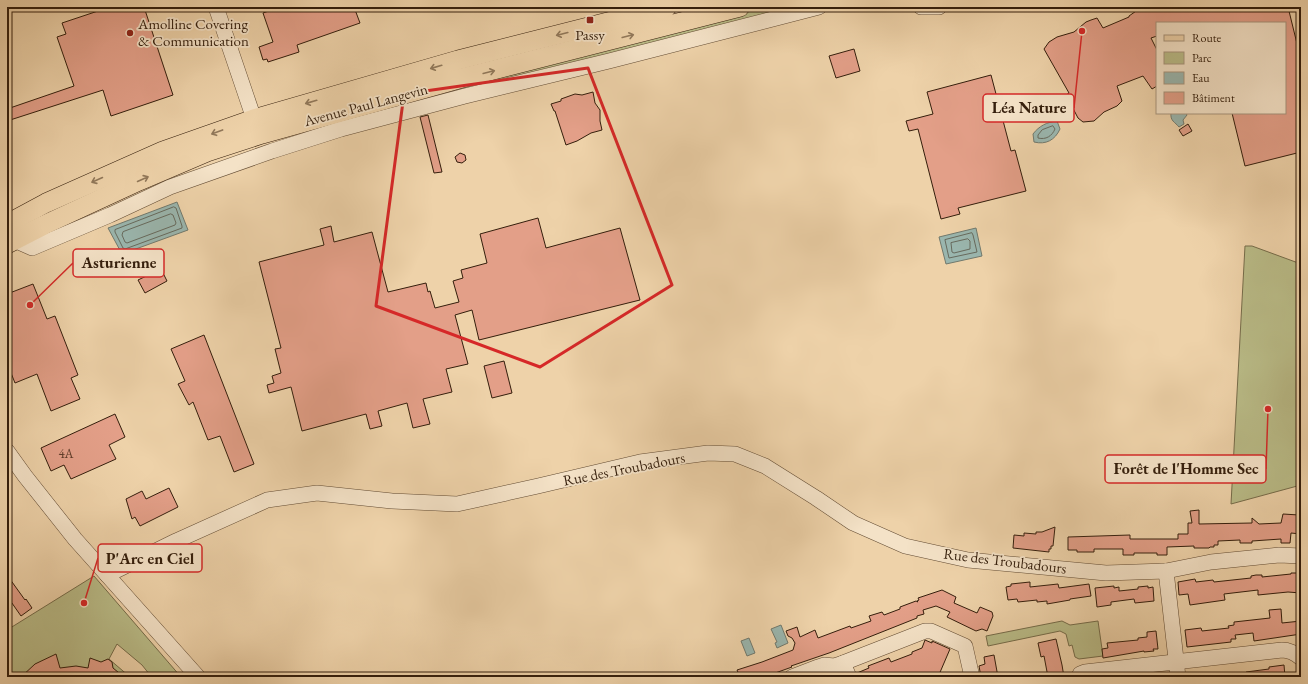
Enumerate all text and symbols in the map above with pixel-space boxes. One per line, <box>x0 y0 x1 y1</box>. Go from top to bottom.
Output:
place label: Amolline Covering & Communication <box>137 14 249 50</box>
marker: Passy <box>585 15 595 25</box>
legend <box>1156 22 1286 114</box>
place label: Passy <box>575 25 605 44</box>
marker: Amolline Covering & Communication <box>125 28 135 38</box>
one-way arrow <box>555 30 568 38</box>
text: Route <box>1192 30 1222 46</box>
one-way arrow <box>621 31 634 39</box>
text: Parc <box>1192 50 1212 66</box>
one-way arrow <box>429 64 442 71</box>
one-way arrow <box>482 67 495 75</box>
text: Eau <box>1192 70 1210 86</box>
street label: Avenue Paul Langevin <box>301 79 430 130</box>
text: Bâtiment <box>1192 90 1235 106</box>
callout: Léa Nature <box>983 94 1074 122</box>
text: Léa Nature <box>992 97 1067 118</box>
one-way arrow <box>304 99 317 106</box>
one-way arrow <box>212 128 224 136</box>
one-way arrow <box>137 175 149 183</box>
one-way arrow <box>91 177 103 185</box>
callout: Asturienne <box>73 249 164 277</box>
text: Asturienne <box>81 252 157 273</box>
house number: 4A <box>58 445 75 462</box>
street label: Rue des Troubadours <box>561 447 687 490</box>
callout: Forêt de l'Homme Sec <box>1105 455 1266 483</box>
text: Forêt de l'Homme Sec <box>1113 458 1259 479</box>
callout: P'Arc en Ciel <box>98 544 202 572</box>
street label: Rue des Troubadours <box>942 544 1068 577</box>
text: P'Arc en Ciel <box>106 548 195 569</box>

